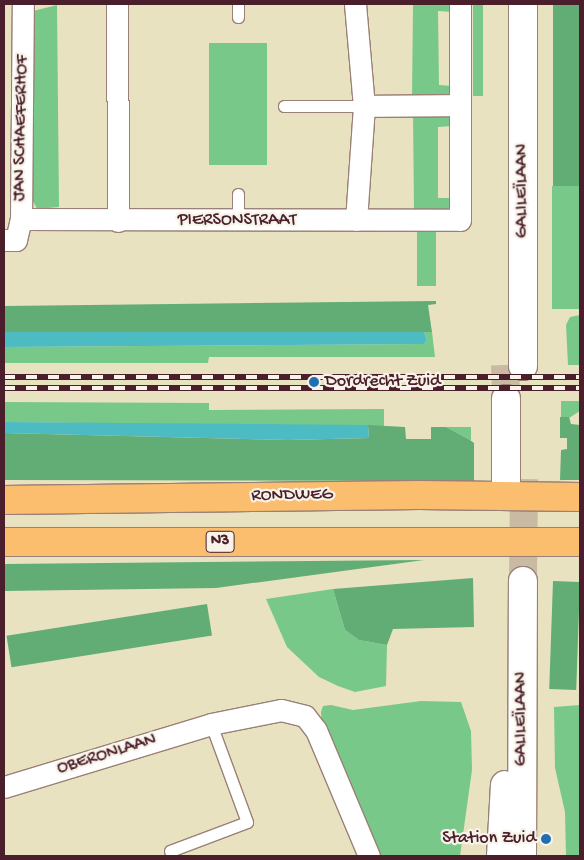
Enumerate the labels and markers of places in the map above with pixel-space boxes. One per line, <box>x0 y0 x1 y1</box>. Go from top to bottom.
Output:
place label: Dordrecht Zuid <box>325 371 441 393</box>
marker: Dordrecht Zuid <box>307 375 321 389</box>
place label: Station Zuid <box>442 828 536 850</box>
marker: Station Zuid <box>540 833 552 845</box>

